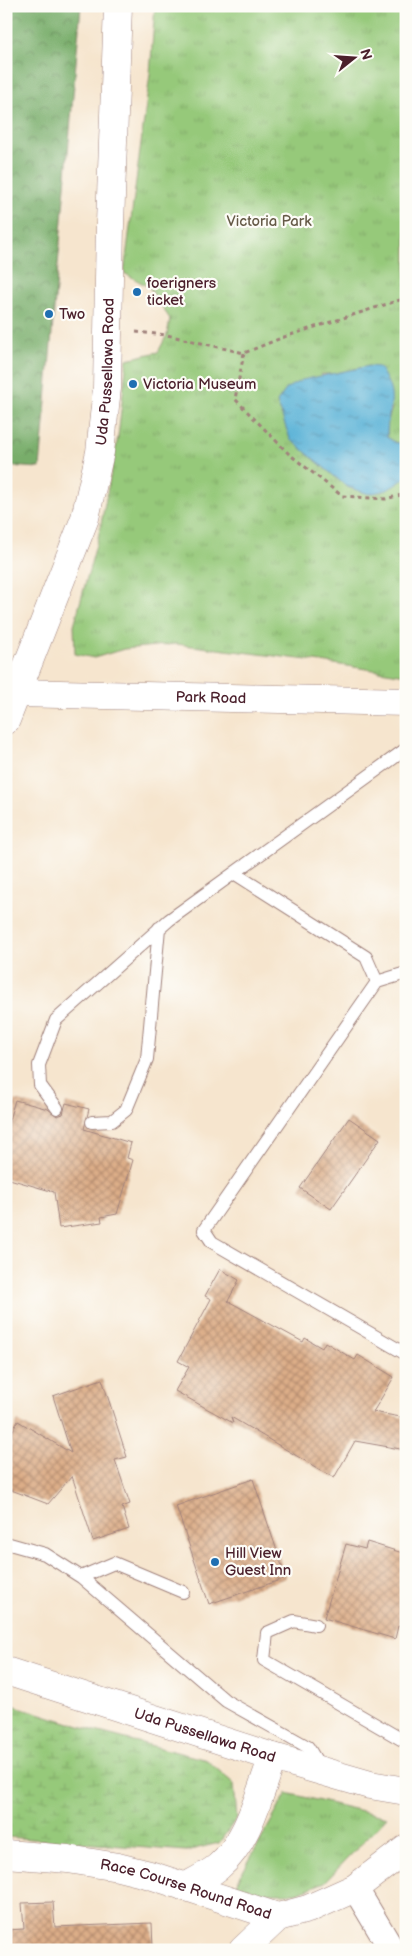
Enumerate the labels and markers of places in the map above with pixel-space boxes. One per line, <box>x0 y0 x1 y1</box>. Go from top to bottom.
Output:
place label: foerigners ticket <box>147 274 217 310</box>
marker: foerigners ticket <box>131 286 143 298</box>
place label: Two <box>59 305 85 324</box>
marker: Two <box>43 308 55 320</box>
place label: Victoria Museum <box>143 375 256 394</box>
marker: Victoria Museum <box>127 378 139 390</box>
place label: Hill View Guest Inn <box>225 1544 291 1580</box>
marker: Hill View Guest Inn <box>209 1556 221 1568</box>

